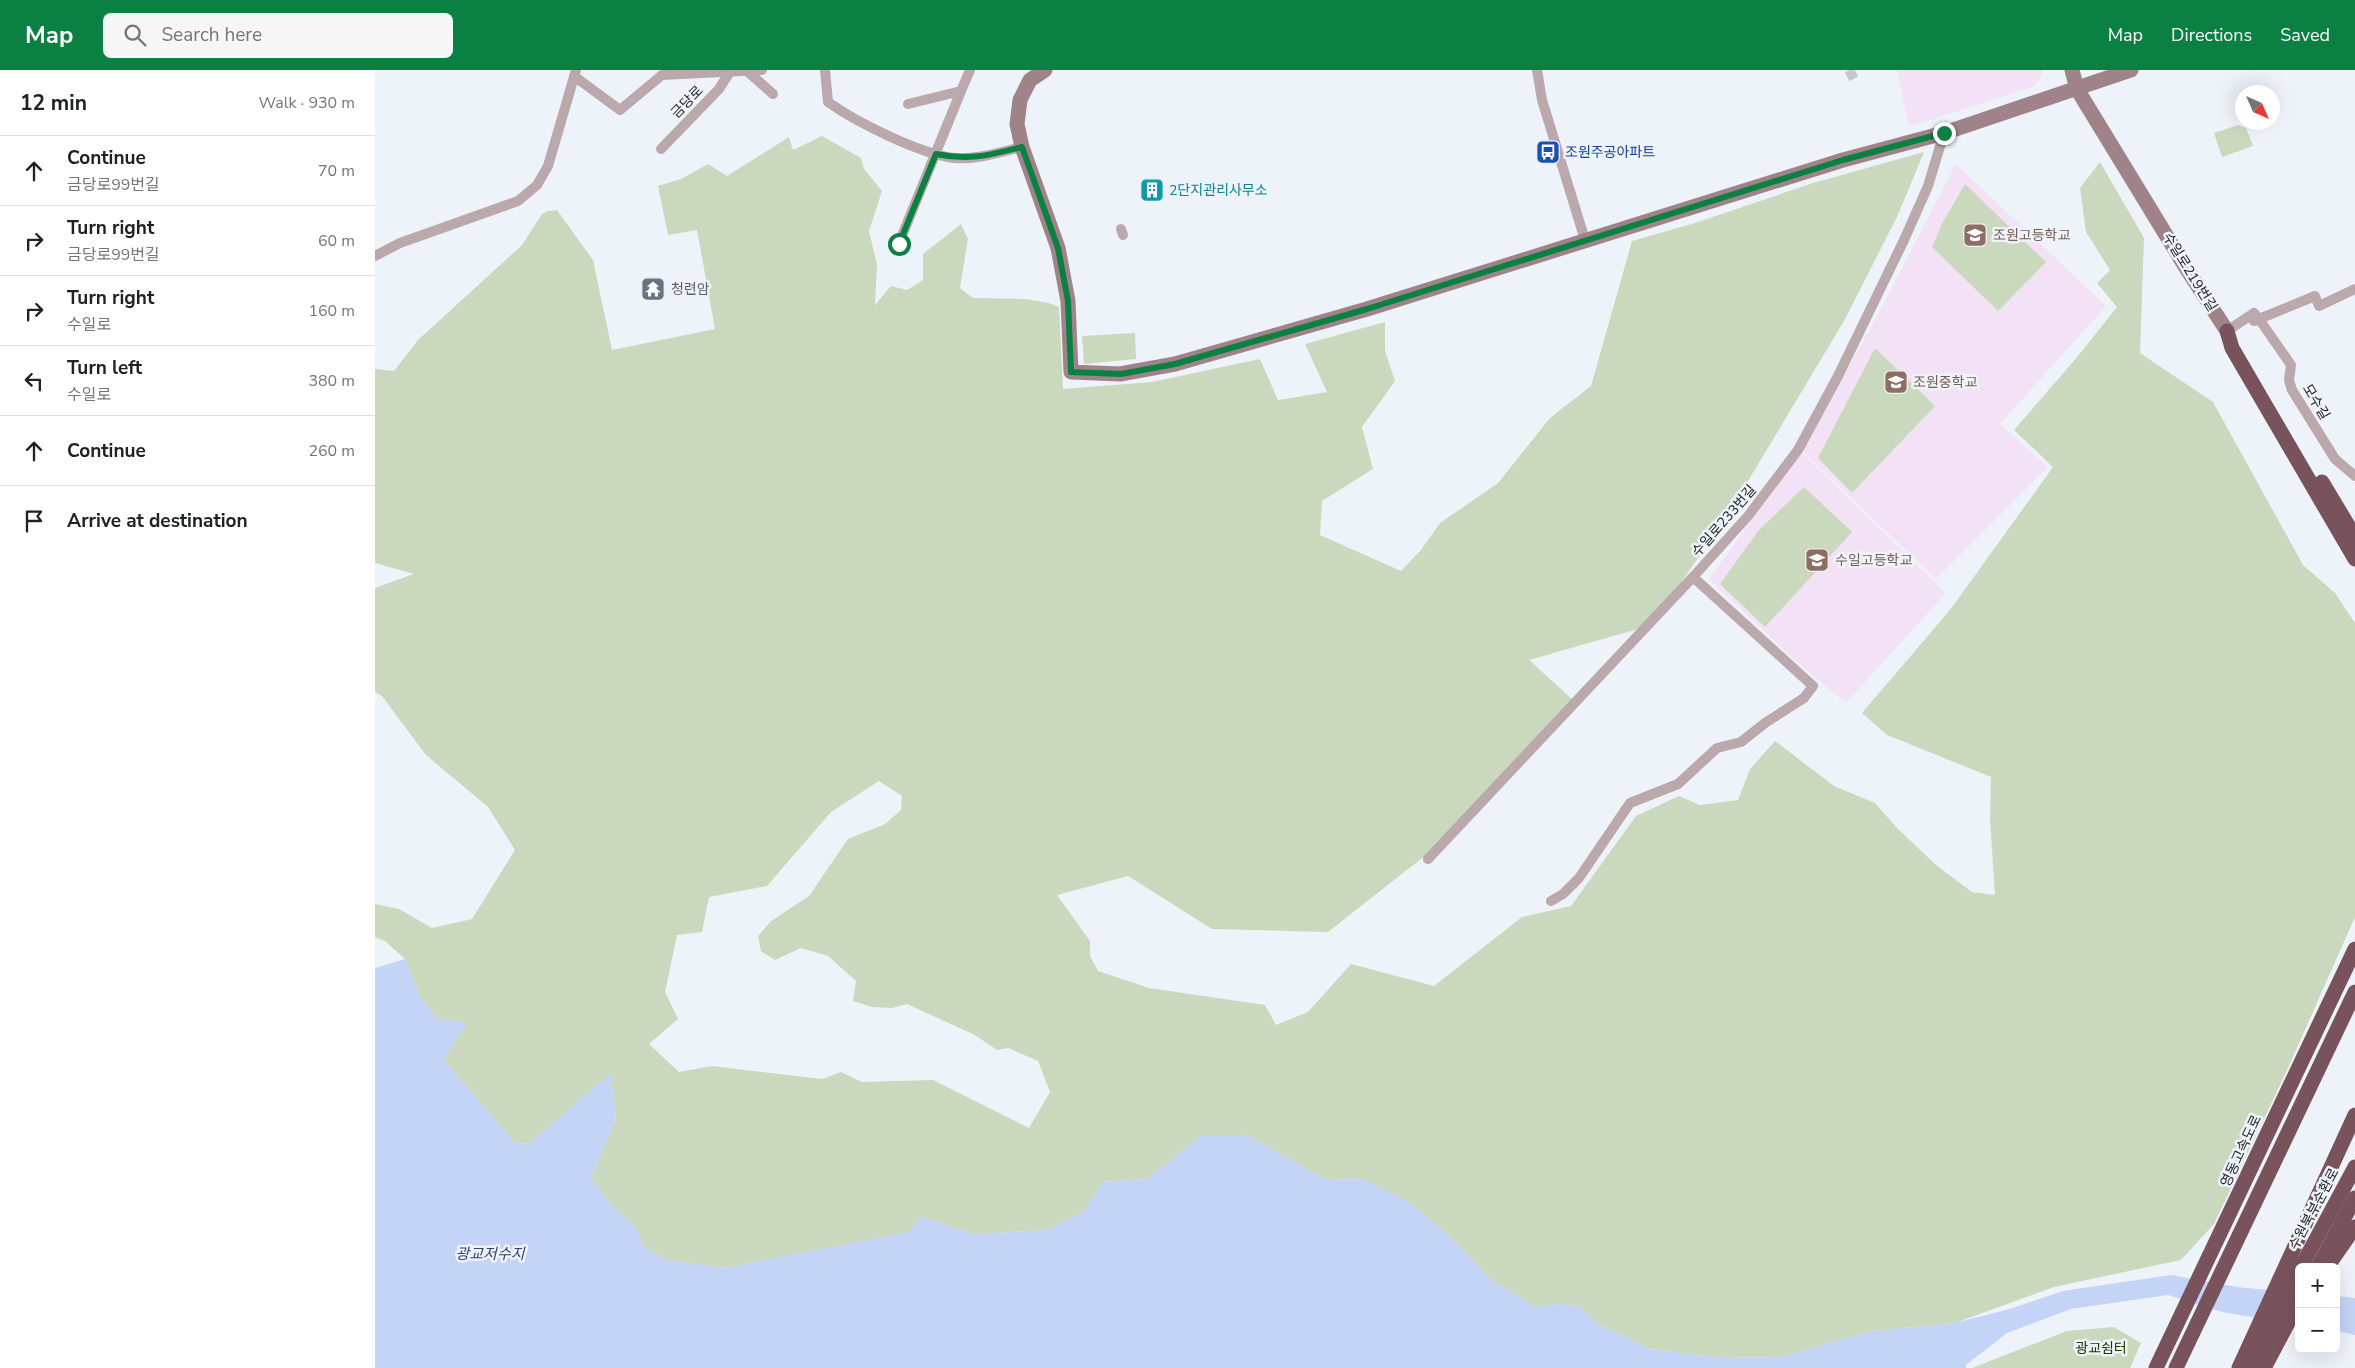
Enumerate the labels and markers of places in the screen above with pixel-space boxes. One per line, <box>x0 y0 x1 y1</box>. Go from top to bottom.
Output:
bus stop icon: 조원주공아파트 <box>1535 139 1561 165</box>
place label: 조원주공아파트 <box>1565 143 1655 162</box>
building icon: 2단지관리사무소 <box>1139 177 1165 203</box>
place label: 2단지관리사무소 <box>1169 181 1268 200</box>
school or university icon: 조원고등학교 <box>1962 222 1988 248</box>
place label: 조원고등학교 <box>1993 226 2070 245</box>
temple icon: 청련암 <box>640 276 666 302</box>
place label: 청련암 <box>671 280 710 299</box>
school or university icon: 조원중학교 <box>1883 369 1909 395</box>
place label: 조원중학교 <box>1913 373 1978 392</box>
school or university icon: 수일고등학교 <box>1804 547 1830 573</box>
place label: 수일고등학교 <box>1835 551 1912 570</box>

